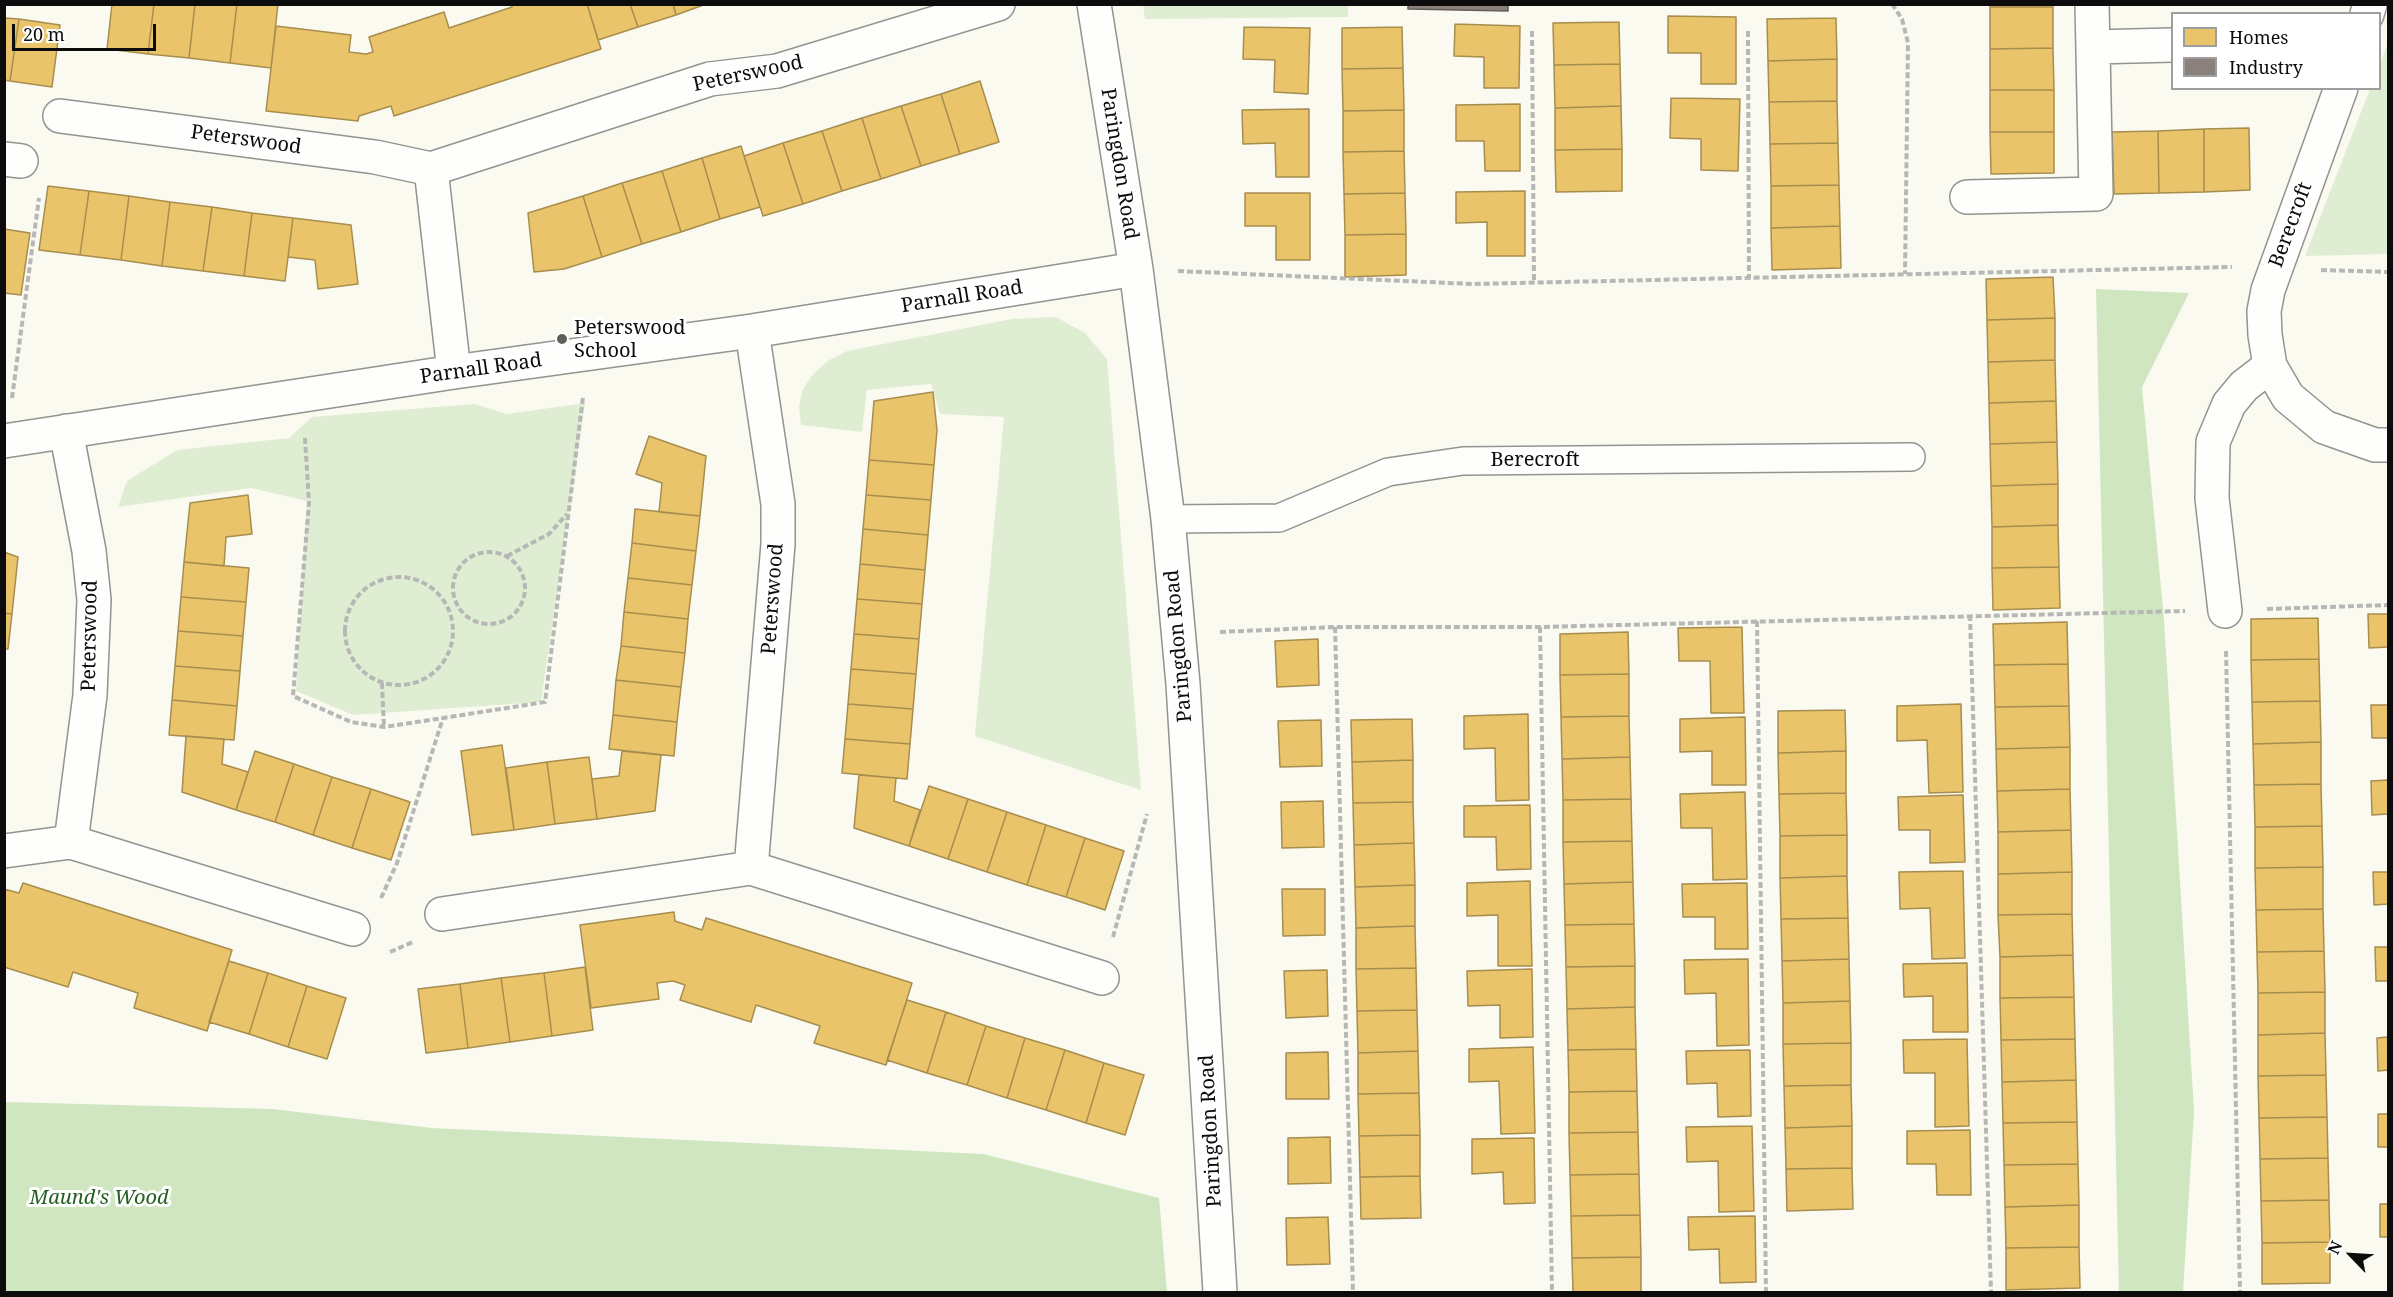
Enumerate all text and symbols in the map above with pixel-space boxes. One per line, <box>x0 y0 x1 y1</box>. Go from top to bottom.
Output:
scale bar <box>15 12 159 50</box>
legend <box>2171 12 2381 90</box>
text: 20 m <box>23 22 65 46</box>
text: Homes <box>2229 25 2288 49</box>
street label: Peterswood <box>691 51 805 97</box>
text: Industry <box>2229 55 2303 79</box>
street label: Paringdon Road <box>1095 87 1143 241</box>
street label: Peterswood <box>189 120 303 160</box>
street label: Berecroft <box>2264 179 2318 271</box>
street label: Parnall Road <box>900 276 1024 318</box>
place label: Peterswood School <box>574 316 686 363</box>
marker: Peterswood School <box>555 332 569 346</box>
street label: Parnall Road <box>419 349 543 389</box>
street label: Berecroft <box>1490 448 1580 472</box>
street label: Peterswood <box>757 543 789 655</box>
street label: Paringdon Road <box>1160 569 1198 723</box>
street label: Peterswood <box>77 580 103 692</box>
street label: Paringdon Road <box>1195 1054 1227 1208</box>
park label: Maund's Wood <box>30 1186 168 1210</box>
north arrow <box>2321 1225 2381 1285</box>
text: N <box>2322 1237 2347 1258</box>

